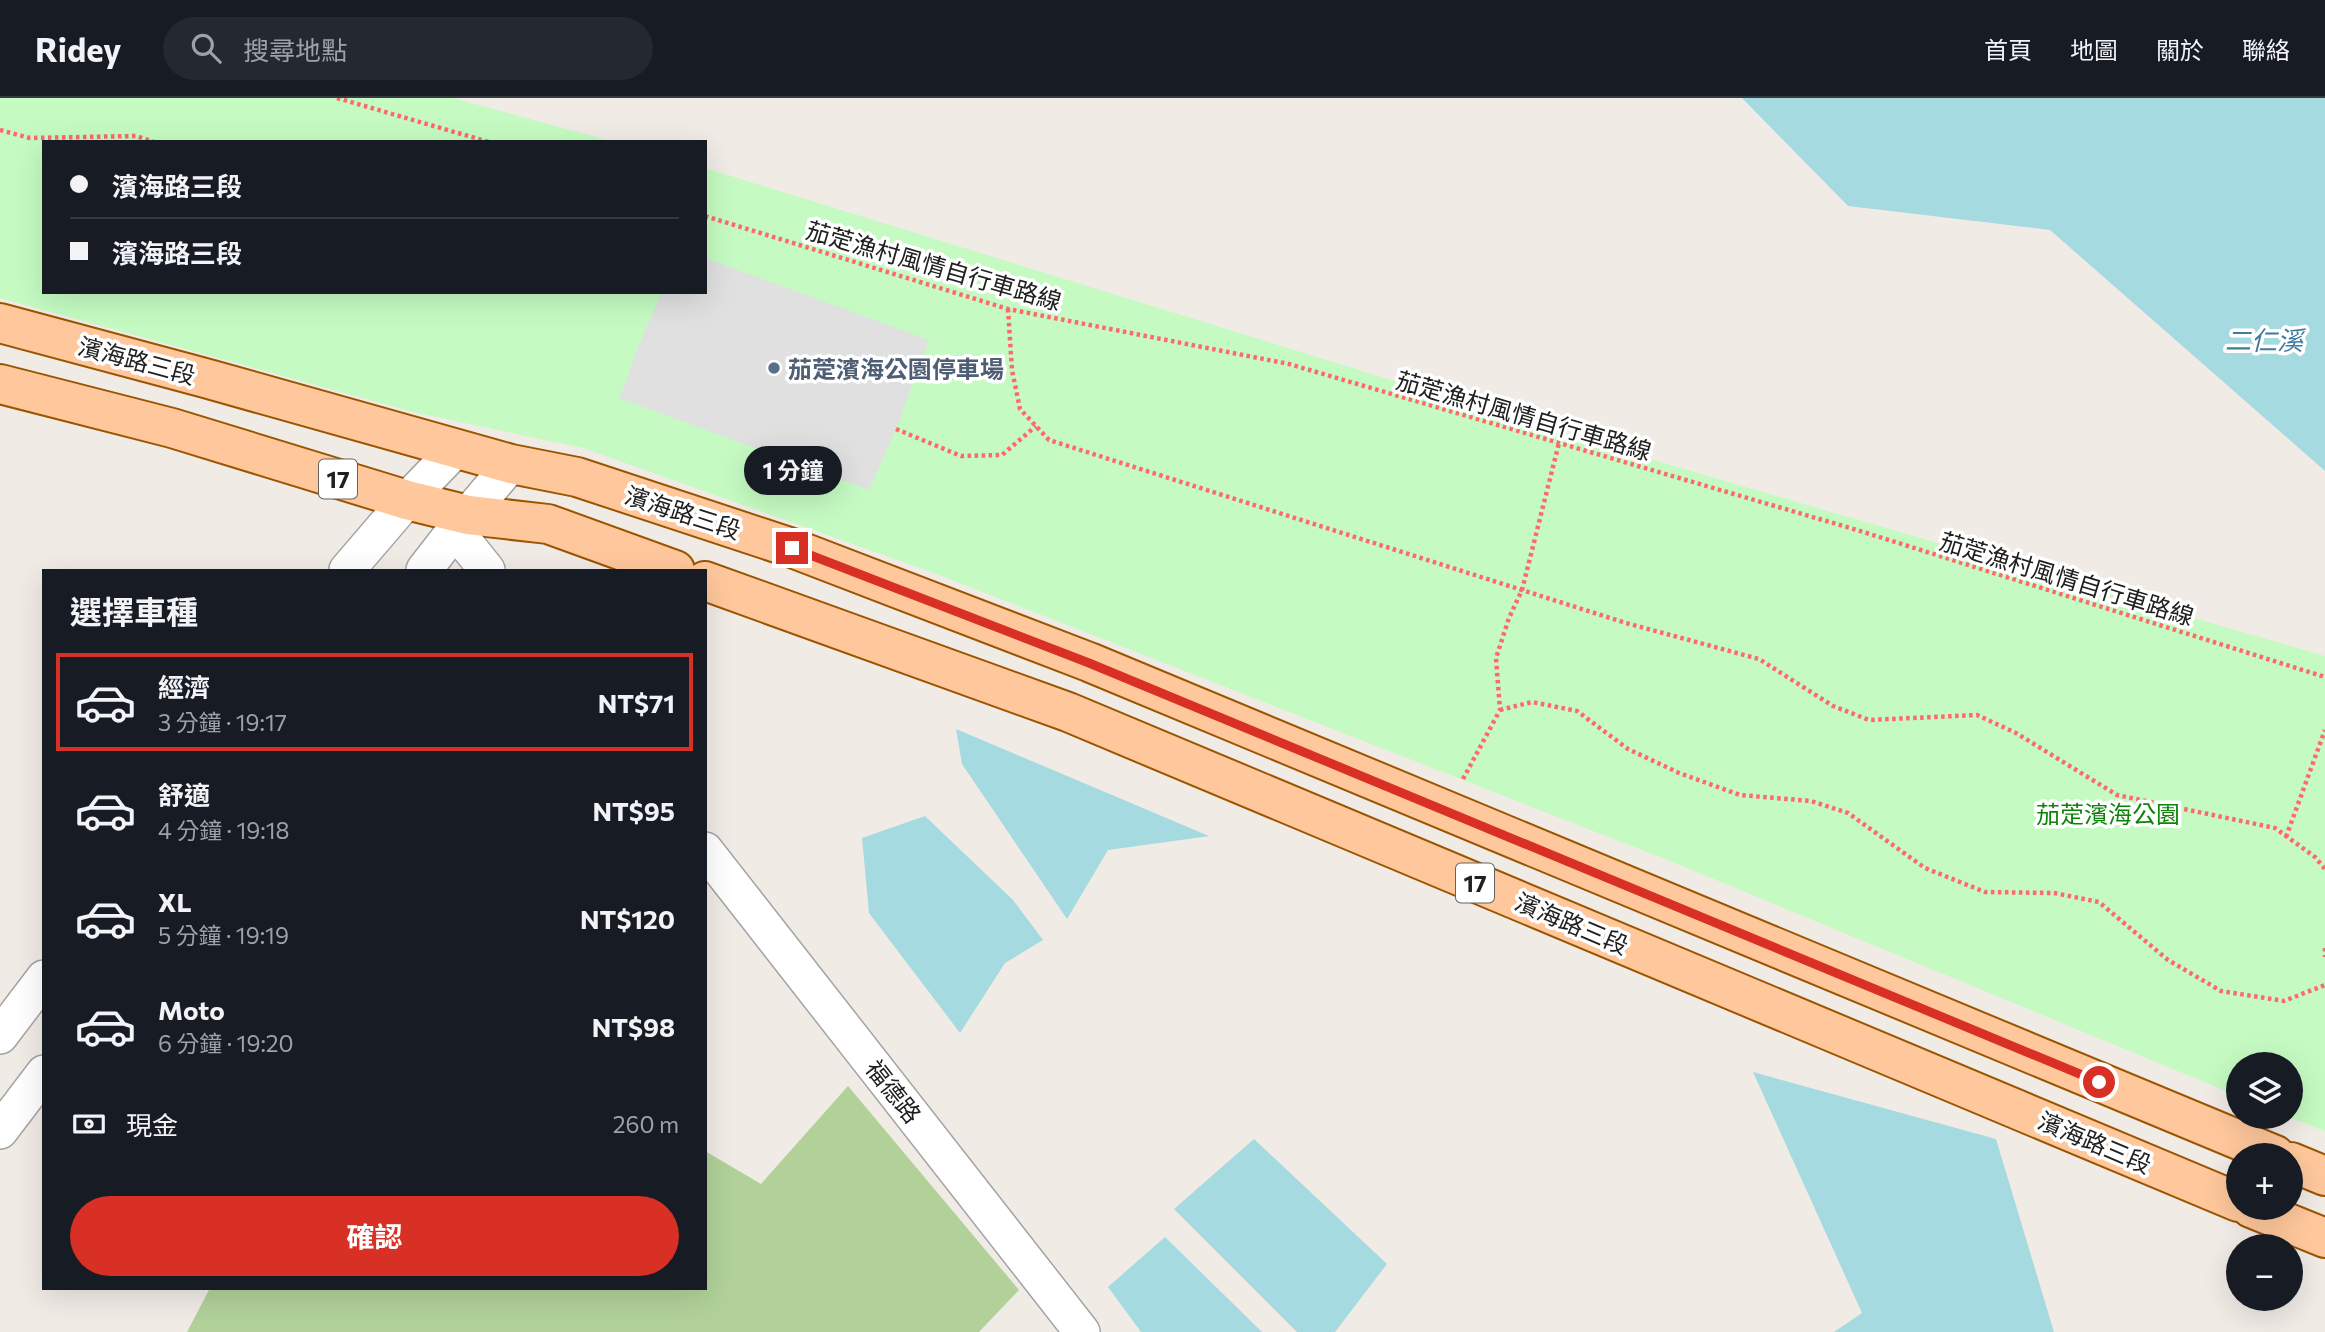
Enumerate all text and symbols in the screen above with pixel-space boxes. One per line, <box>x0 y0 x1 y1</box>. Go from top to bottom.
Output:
search box <box>163 17 653 80</box>
text: Ridey <box>35 28 121 69</box>
icon: search <box>187 29 225 67</box>
text: 搜尋地點 <box>243 34 347 65</box>
text: 首頁 <box>1984 35 2032 64</box>
text: 地圖 <box>2070 35 2118 64</box>
text: 關於 <box>2156 35 2204 64</box>
text: 聯絡 <box>2242 35 2290 64</box>
text: 濱海路三段 <box>112 170 242 201</box>
street label: 茄萣漁村風情自行車路線 <box>803 215 1065 315</box>
text: 濱海路三段 <box>112 237 242 268</box>
water label: 二仁溪 <box>2225 324 2307 355</box>
street label: 濱海路三段 <box>75 330 199 390</box>
place label: 茄萣濱海公園停車場 <box>788 354 1004 383</box>
marker: 茄萣濱海公園停車場 <box>766 360 782 376</box>
street label: 茄萣漁村風情自行車路線 <box>1393 365 1655 465</box>
callout: 1 分鐘 <box>743 447 841 496</box>
text: 1 分鐘 <box>763 456 823 484</box>
road number: 17 <box>319 460 357 498</box>
street label: 濱海路三段 <box>621 480 745 544</box>
street label: 茄萣漁村風情自行車路線 <box>1937 526 2197 630</box>
route end <box>776 532 808 564</box>
text: 選擇車種 <box>70 591 198 631</box>
icon: car <box>74 671 137 734</box>
text: 經濟 <box>158 671 210 702</box>
text: NT$71 <box>598 687 675 718</box>
text: 3 分鐘 · 19:17 <box>158 708 287 736</box>
icon: car <box>74 779 137 842</box>
text: 舒適 <box>158 779 210 810</box>
text: NT$95 <box>593 795 675 826</box>
park label: 茄萣濱海公園 <box>2036 799 2180 828</box>
text: 4 分鐘 · 19:18 <box>158 816 289 844</box>
road number: 17 <box>1456 863 1494 902</box>
text: XL <box>158 886 192 917</box>
street label: 濱海路三段 <box>1511 886 1633 960</box>
icon: car <box>74 887 137 950</box>
text: NT$120 <box>580 903 675 934</box>
text: 5 分鐘 · 19:19 <box>158 921 289 949</box>
text: Moto <box>158 994 225 1025</box>
icon: car <box>74 995 137 1058</box>
text: NT$98 <box>592 1011 675 1042</box>
text: 6 分鐘 · 19:20 <box>158 1029 294 1057</box>
map controls <box>2226 1052 2303 1311</box>
button: layers <box>2226 1052 2303 1129</box>
street label: 福德路 <box>860 1054 928 1128</box>
route start <box>2083 1066 2115 1098</box>
icon: cash <box>70 1105 108 1143</box>
street label: 濱海路三段 <box>2034 1105 2156 1179</box>
text: 現金 <box>126 1109 178 1140</box>
text: 260 m <box>613 1110 679 1138</box>
button: + <box>2226 1143 2303 1220</box>
button: 確認 <box>70 1196 679 1276</box>
button: − <box>2226 1234 2303 1311</box>

